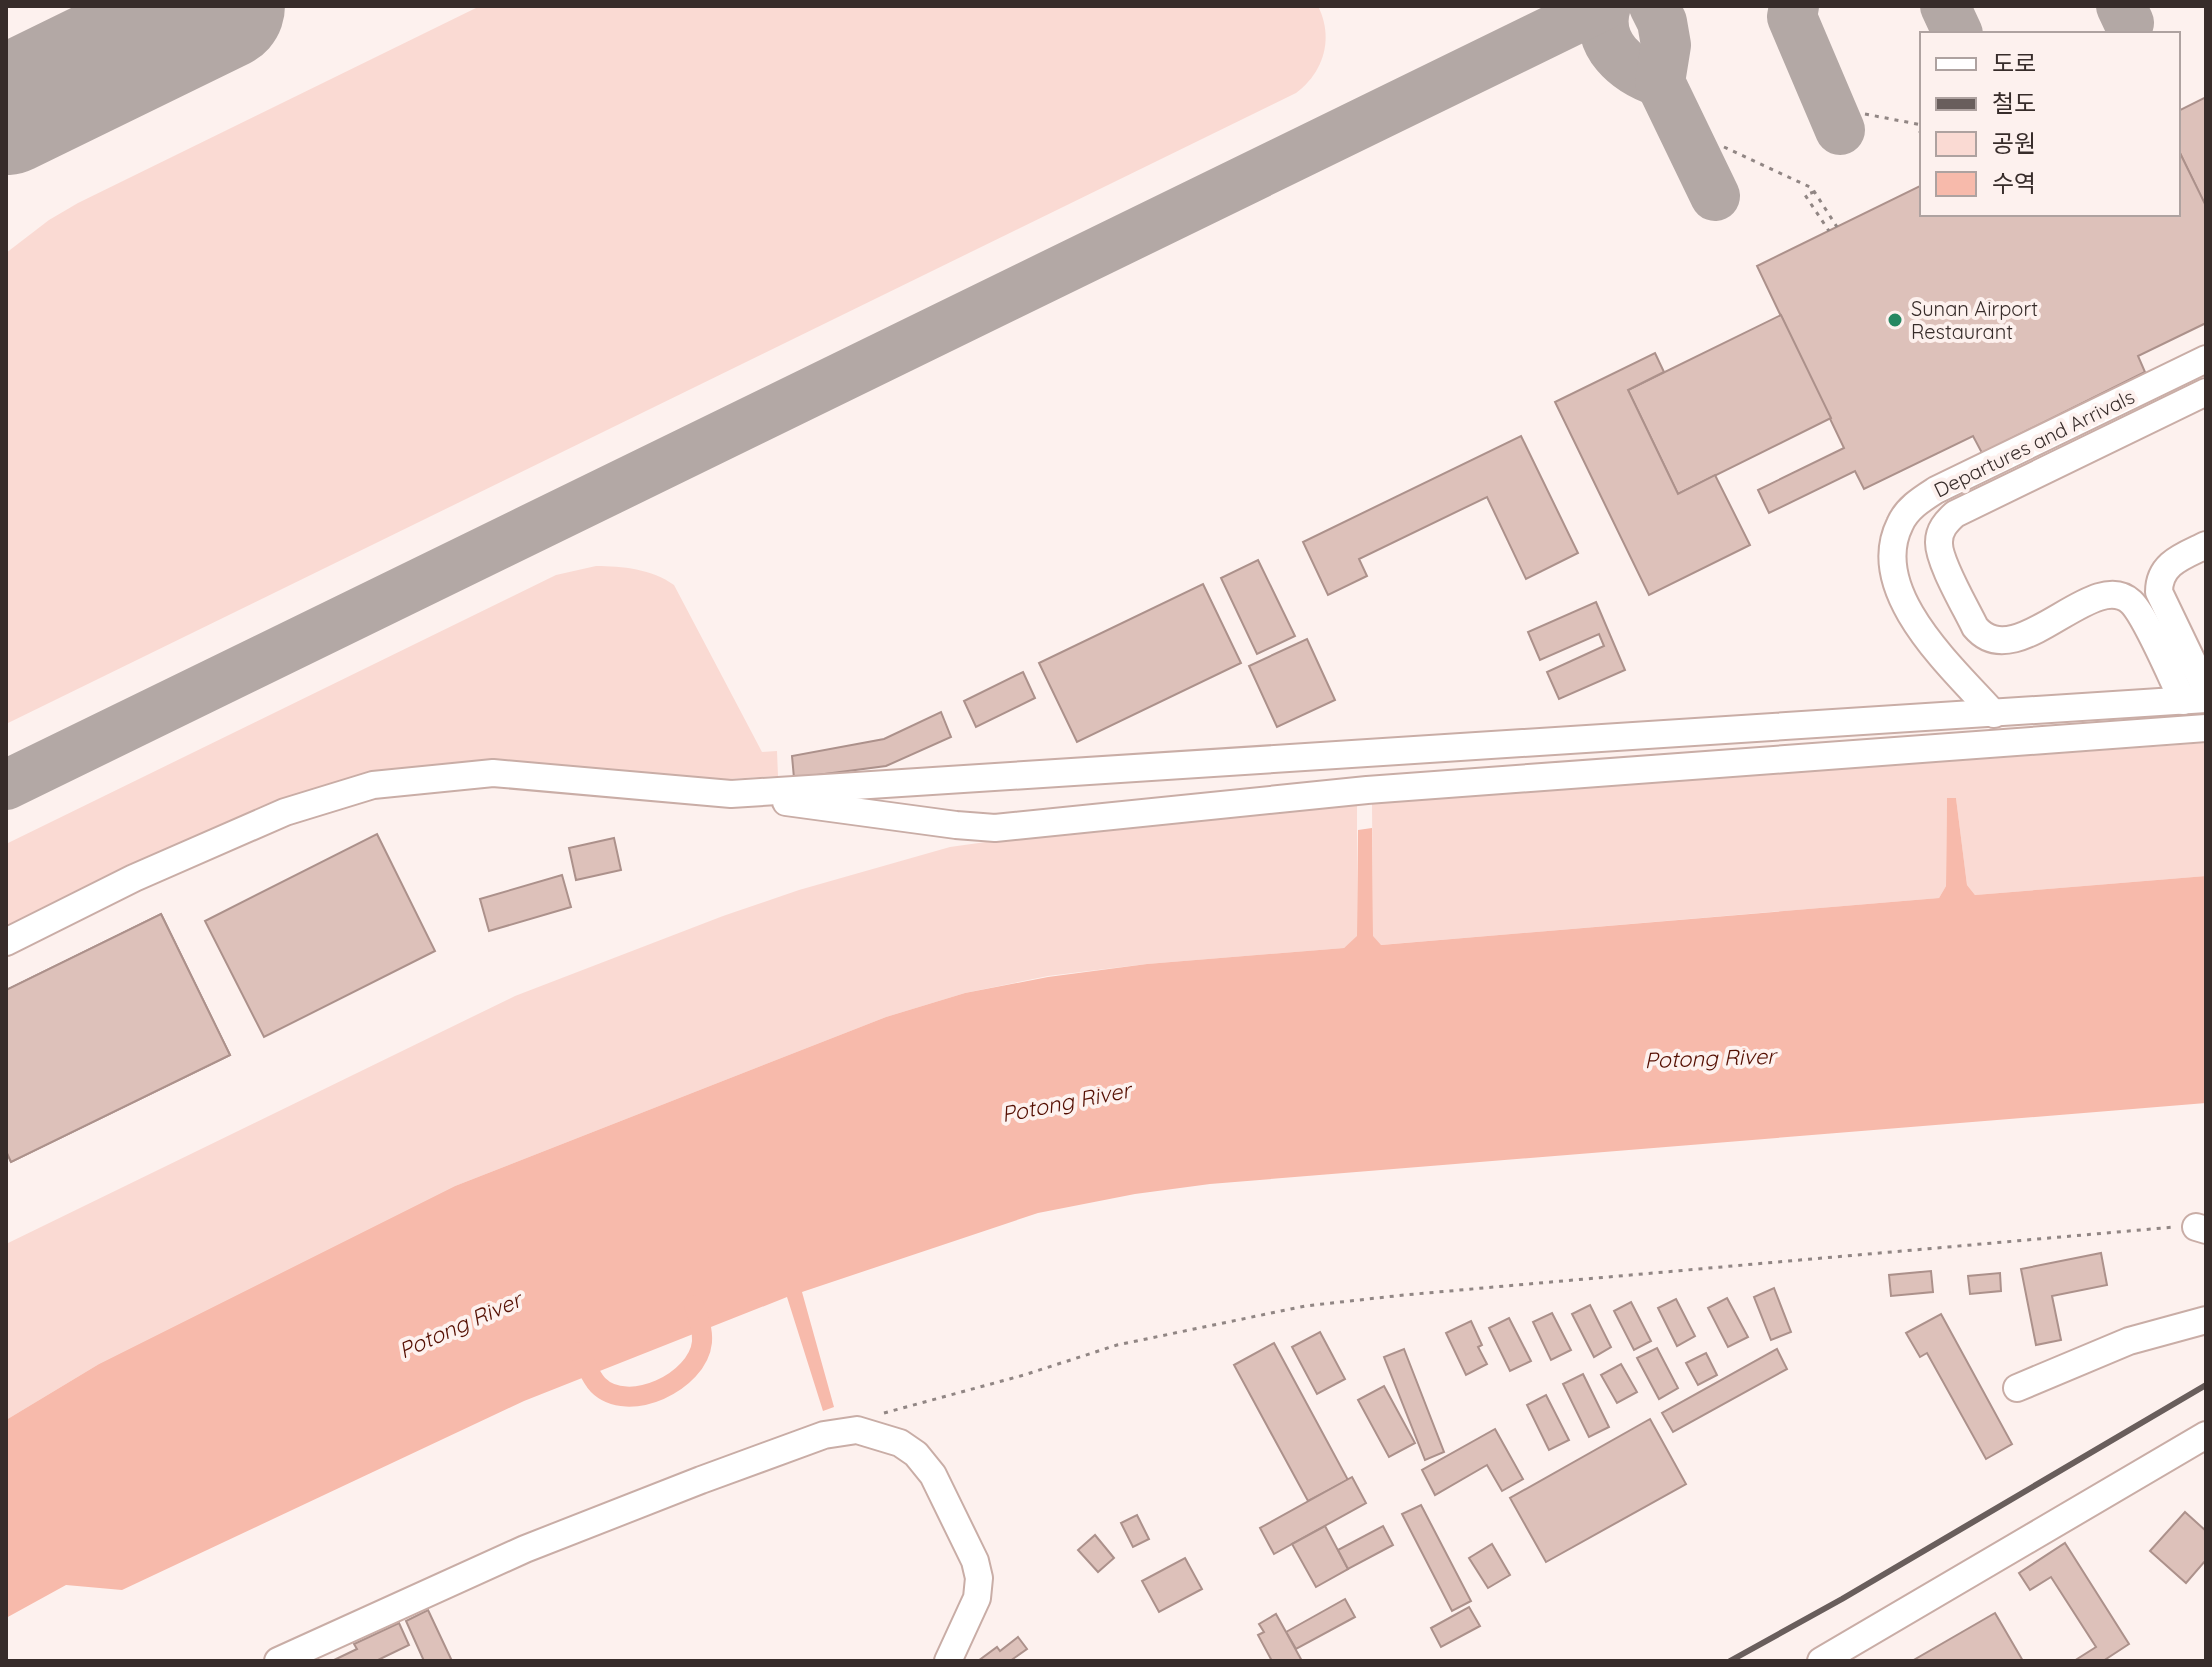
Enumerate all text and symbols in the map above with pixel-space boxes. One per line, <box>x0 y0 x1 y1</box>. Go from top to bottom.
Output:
legend <box>1920 32 2180 216</box>
text: 도로 <box>1992 48 2036 78</box>
text: 철도 <box>1992 88 2036 118</box>
text: 공원 <box>1992 128 2036 158</box>
text: 수역 <box>1992 168 2036 198</box>
place label: Sunan Airport Restaurant <box>1911 296 2038 344</box>
marker: Sunan Airport Restaurant <box>1886 311 1904 329</box>
street label: Departures and Arrivals <box>1930 384 2138 502</box>
water label: Potong River <box>1644 1042 1779 1074</box>
water label: Potong River <box>999 1075 1136 1128</box>
water label: Potong River <box>394 1285 528 1364</box>

